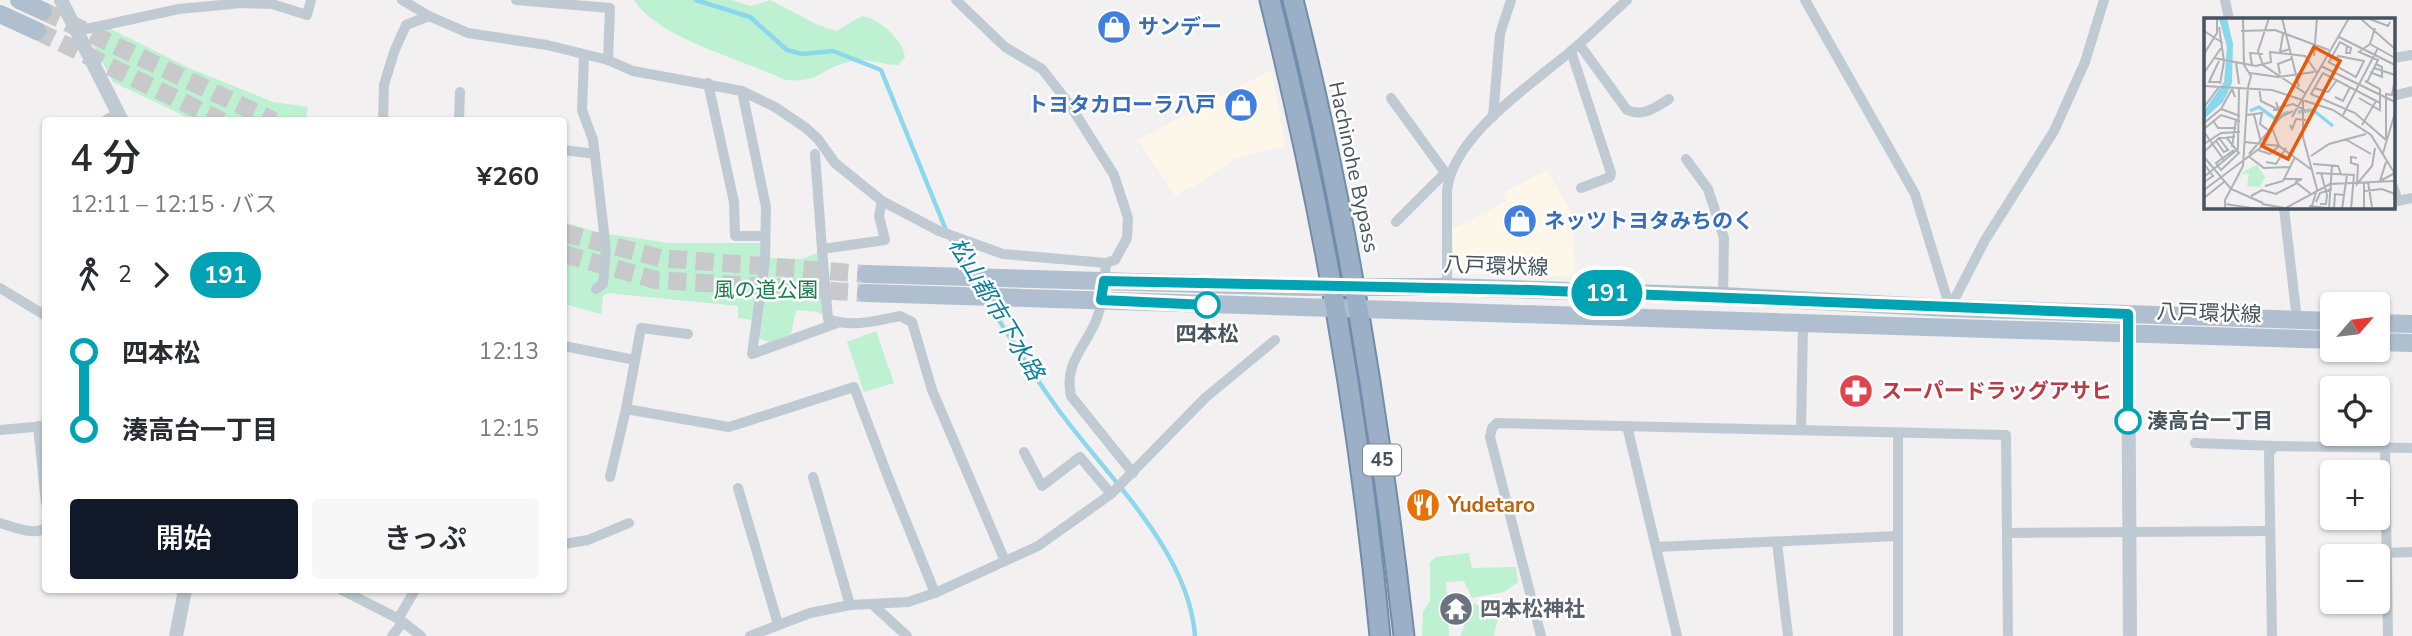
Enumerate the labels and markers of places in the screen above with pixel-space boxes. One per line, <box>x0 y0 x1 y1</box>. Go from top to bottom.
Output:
shop icon: サンデー <box>1095 8 1133 46</box>
place label: サンデー <box>1138 13 1222 41</box>
shop icon: トヨタカローラ八戸 <box>1222 86 1260 124</box>
place label: トヨタカローラ八戸 <box>1027 91 1216 119</box>
shop icon: ネッツトヨタみちのく <box>1501 202 1539 240</box>
place label: ネッツトヨタみちのく <box>1544 207 1754 235</box>
marker: 四本松 <box>1194 292 1220 318</box>
place label: 四本松 <box>1176 320 1239 348</box>
pharmacy icon: スーパードラッグアサヒ <box>1837 372 1875 410</box>
place label: スーパードラッグアサヒ <box>1881 377 2112 405</box>
place label: 湊高台一丁目 <box>2147 407 2273 435</box>
marker: 湊高台一丁目 <box>2115 408 2141 434</box>
restaurant icon: Yudetaro <box>1404 486 1442 524</box>
place label: Yudetaro <box>1447 491 1535 519</box>
temple icon: 四本松神社 <box>1437 590 1475 628</box>
place label: 四本松神社 <box>1480 595 1585 623</box>

